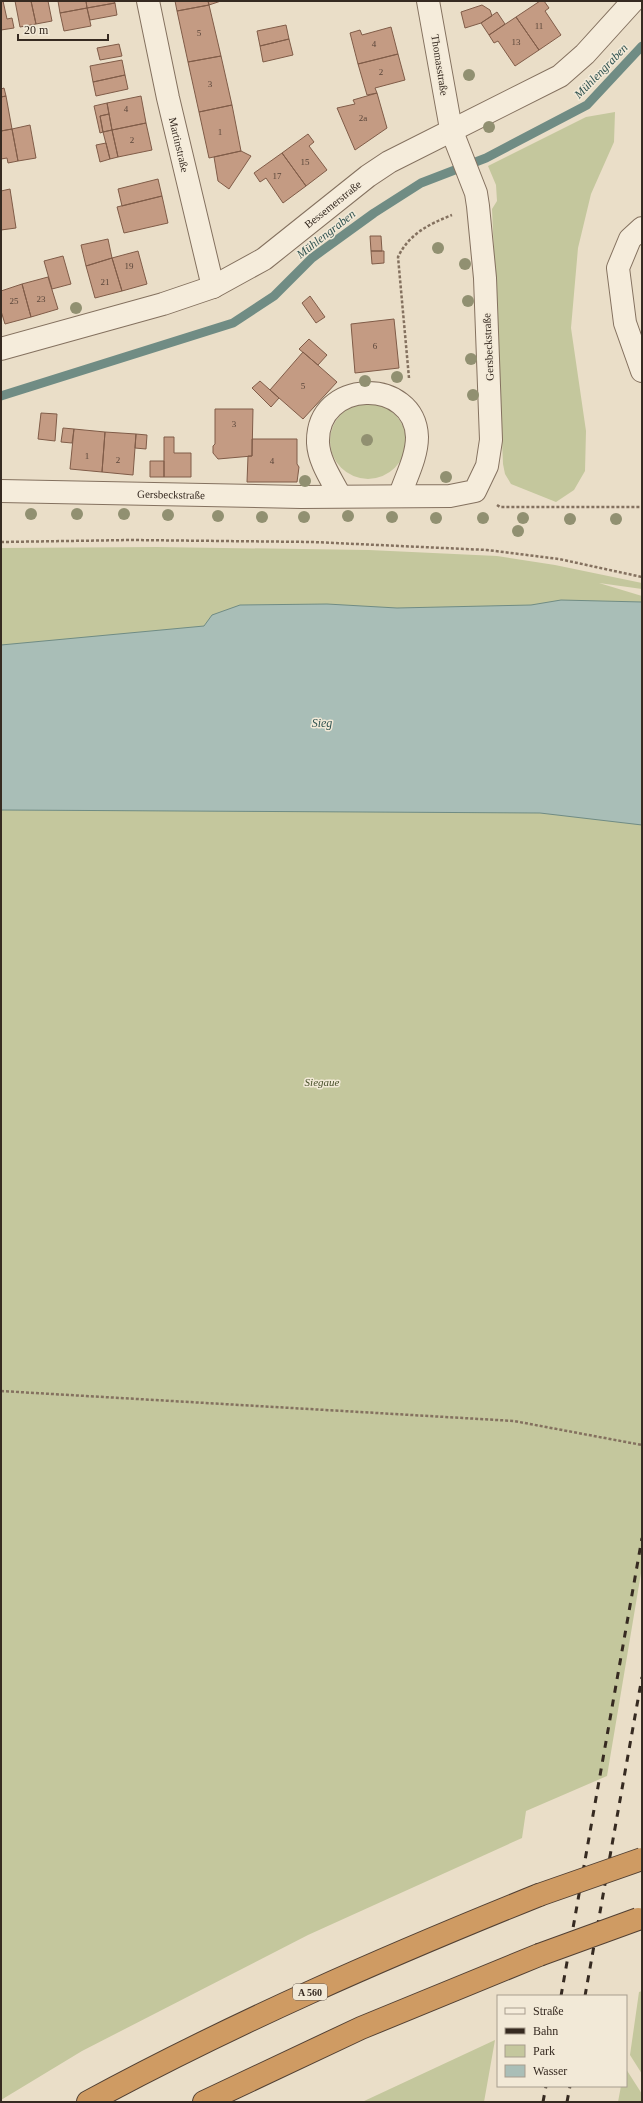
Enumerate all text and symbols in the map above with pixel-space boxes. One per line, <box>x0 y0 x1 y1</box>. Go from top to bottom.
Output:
scale bar <box>18 16 108 42</box>
house number: 11 <box>535 21 543 31</box>
text: 20 m <box>24 23 49 37</box>
house number: 5 <box>197 28 202 38</box>
street label: Thomasstraße <box>429 34 451 97</box>
house number: 13 <box>512 37 521 47</box>
house number: 4 <box>372 39 377 49</box>
water label: Mühlengraben <box>571 41 631 102</box>
house number: 2 <box>379 67 383 77</box>
house number: 3 <box>208 79 213 89</box>
house number: 4 <box>124 104 129 114</box>
house number: 2a <box>359 113 367 123</box>
street label: Martinstraße <box>167 116 191 174</box>
house number: 1 <box>218 127 222 137</box>
house number: 2 <box>130 135 134 145</box>
house number: 15 <box>301 157 310 167</box>
house number: 17 <box>273 171 282 181</box>
street label: Bessemerstraße <box>302 178 364 230</box>
water label: Mühlengraben <box>293 207 358 262</box>
house number: 19 <box>125 261 134 271</box>
house number: 21 <box>101 277 110 287</box>
house number: 23 <box>37 294 46 304</box>
house number: 25 <box>10 296 19 306</box>
street label: Gersbeckstraße <box>480 313 496 381</box>
house number: 6 <box>373 341 378 351</box>
house number: 5 <box>301 381 306 391</box>
house number: 3 <box>232 419 237 429</box>
house number: 1 <box>85 451 89 461</box>
house number: 2 <box>116 455 120 465</box>
house number: 4 <box>270 456 275 466</box>
street label: Gersbeckstraße <box>137 488 205 501</box>
water label: Sieg <box>312 716 332 730</box>
park label: Siegaue <box>305 1076 340 1088</box>
road number: A 560 <box>293 1984 327 2000</box>
legend <box>497 1995 627 2087</box>
text: Straße <box>533 2004 564 2018</box>
text: Bahn <box>533 2024 558 2038</box>
text: Park <box>533 2044 555 2058</box>
text: Wasser <box>533 2064 567 2078</box>

